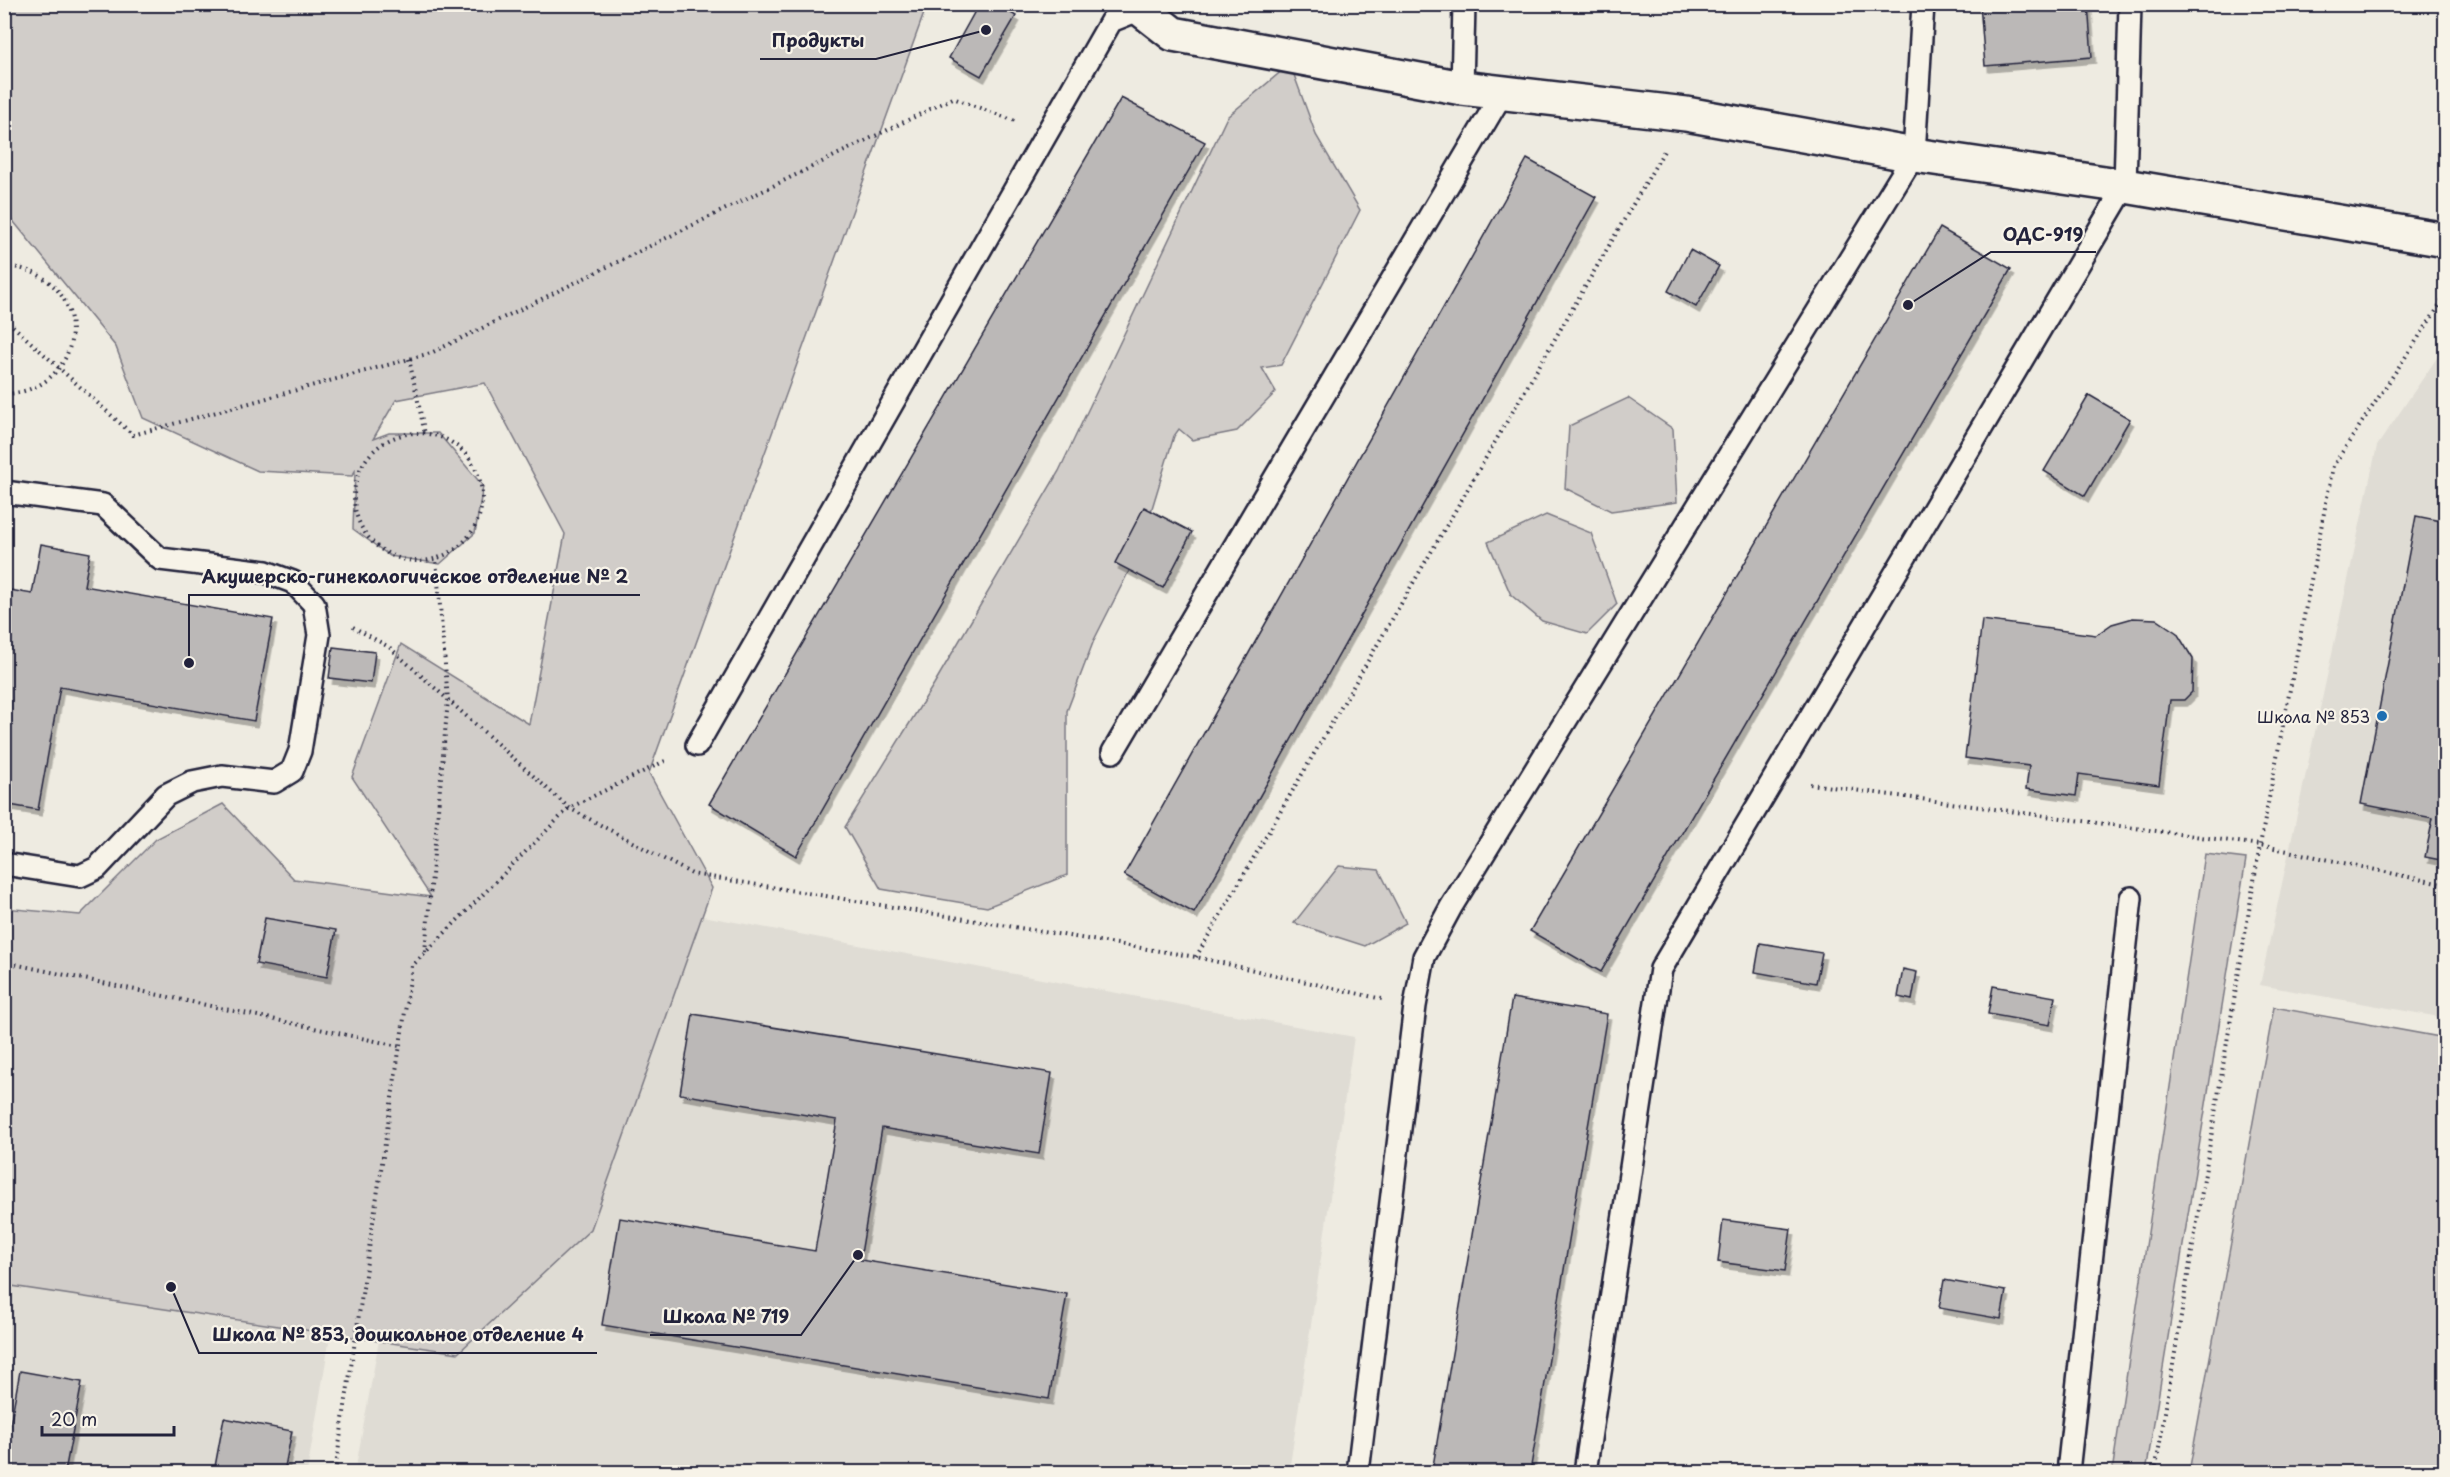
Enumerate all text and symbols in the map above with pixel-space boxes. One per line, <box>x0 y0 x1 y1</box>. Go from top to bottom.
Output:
callout: Продукты <box>760 23 876 59</box>
text: Продукты <box>772 26 864 53</box>
callout: ОДС-919 <box>1991 216 2096 252</box>
text: ОДС-919 <box>2003 220 2083 247</box>
callout: Акушерско-гинекологическое отделение № 2 <box>189 559 640 595</box>
text: Акушерско-гинекологическое отделение № 2 <box>202 562 629 589</box>
place label: Школа № 853 <box>2257 704 2370 728</box>
marker: Школа № 853 <box>2375 709 2389 723</box>
callout: Школа № 719 <box>650 1299 801 1335</box>
text: Школа № 719 <box>663 1302 789 1329</box>
callout: Школа № 853, дошкольное отделение 4 <box>199 1317 597 1353</box>
text: Школа № 853, дошкольное отделение 4 <box>212 1320 584 1347</box>
scale bar <box>42 1399 174 1437</box>
text: 20 m <box>51 1405 97 1432</box>

